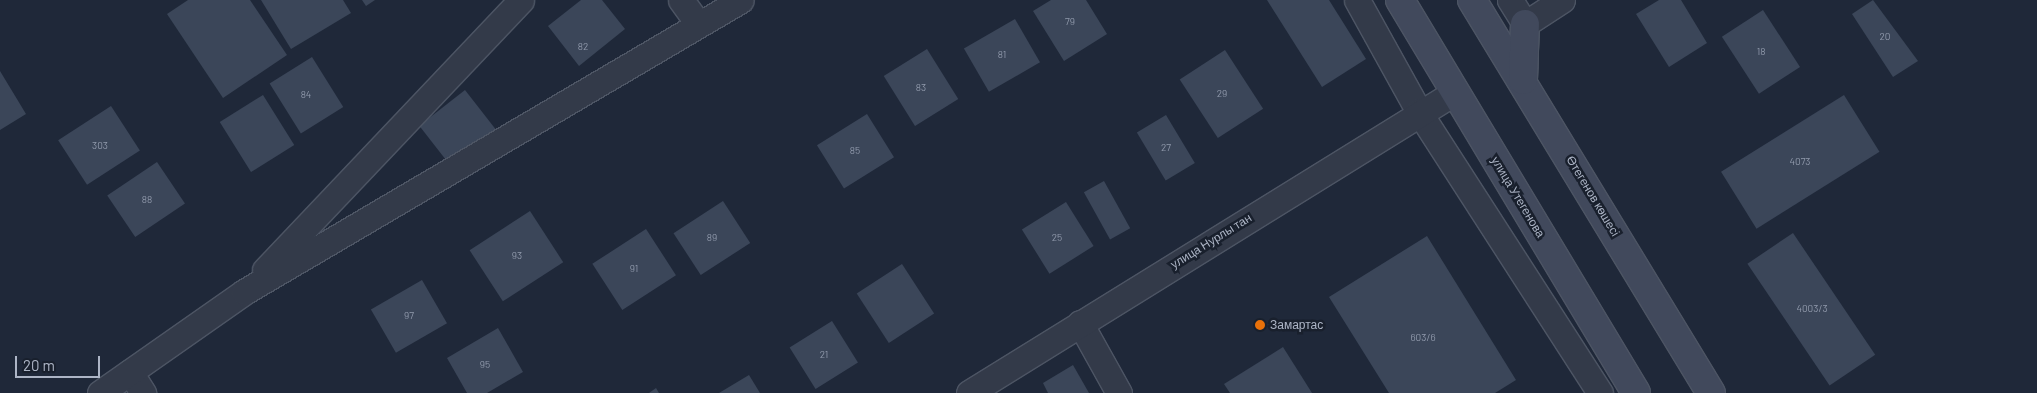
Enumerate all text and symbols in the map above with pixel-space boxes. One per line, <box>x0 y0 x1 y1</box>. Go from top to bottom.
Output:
house number: 79 <box>1065 16 1075 28</box>
house number: 20 <box>1879 31 1891 43</box>
house number: 82 <box>578 41 588 53</box>
house number: 18 <box>1757 46 1765 58</box>
house number: 81 <box>998 49 1006 61</box>
house number: 83 <box>916 82 926 94</box>
house number: 29 <box>1217 88 1227 100</box>
house number: 84 <box>301 89 311 101</box>
house number: 303 <box>92 140 108 152</box>
house number: 27 <box>1161 142 1171 154</box>
house number: 85 <box>850 145 860 157</box>
street label: Өтегенов көшесі <box>1563 153 1623 239</box>
street label: улица Утегенова <box>1488 154 1548 240</box>
house number: 4073 <box>1789 156 1811 168</box>
house number: 88 <box>142 194 152 206</box>
street label: улица Нурлы тан <box>1168 210 1254 272</box>
house number: 89 <box>707 232 717 244</box>
house number: 25 <box>1052 232 1062 244</box>
house number: 93 <box>512 250 522 262</box>
house number: 91 <box>630 263 638 275</box>
house number: 4003/3 <box>1796 303 1828 315</box>
house number: 97 <box>404 310 414 322</box>
place label: Замартас <box>1270 318 1323 332</box>
marker: Замартас <box>1254 319 1266 331</box>
house number: 603/6 <box>1410 332 1436 344</box>
scale bar <box>18 346 102 378</box>
house number: 21 <box>820 349 828 361</box>
text: 20 m <box>23 356 55 374</box>
house number: 95 <box>480 359 490 371</box>

